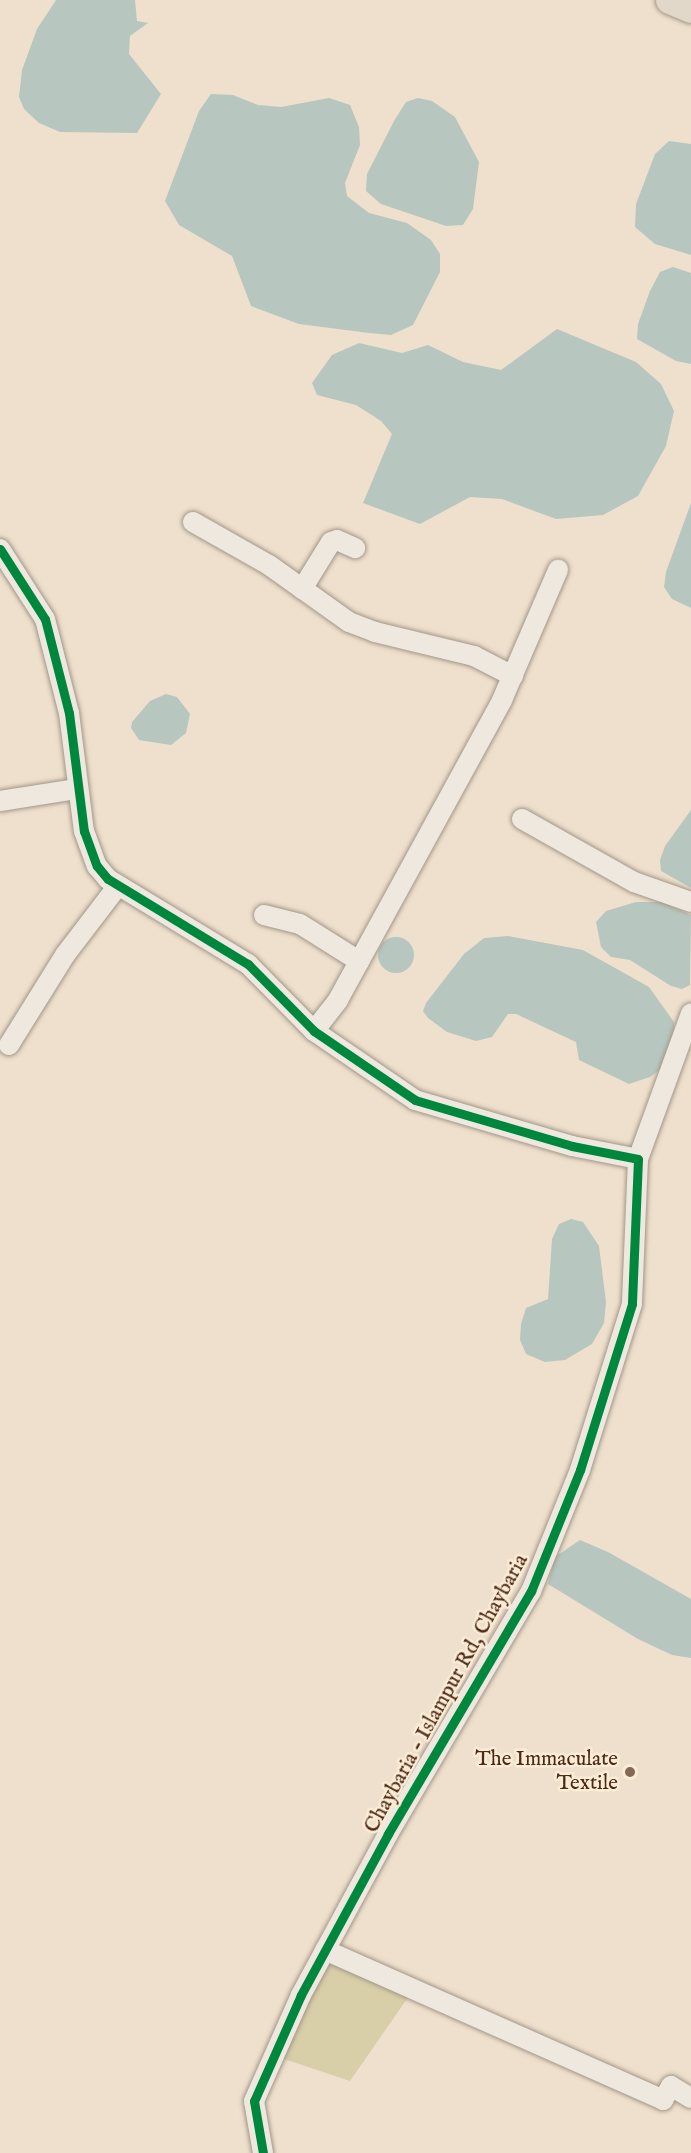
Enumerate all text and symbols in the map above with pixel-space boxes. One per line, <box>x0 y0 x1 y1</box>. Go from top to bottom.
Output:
street label: Chaybaria - Islampur Rd, Chaybaria <box>360 1550 534 1838</box>
place label: The Immaculate Textile <box>475 1747 618 1797</box>
marker: The Immaculate Textile <box>623 1765 637 1779</box>

